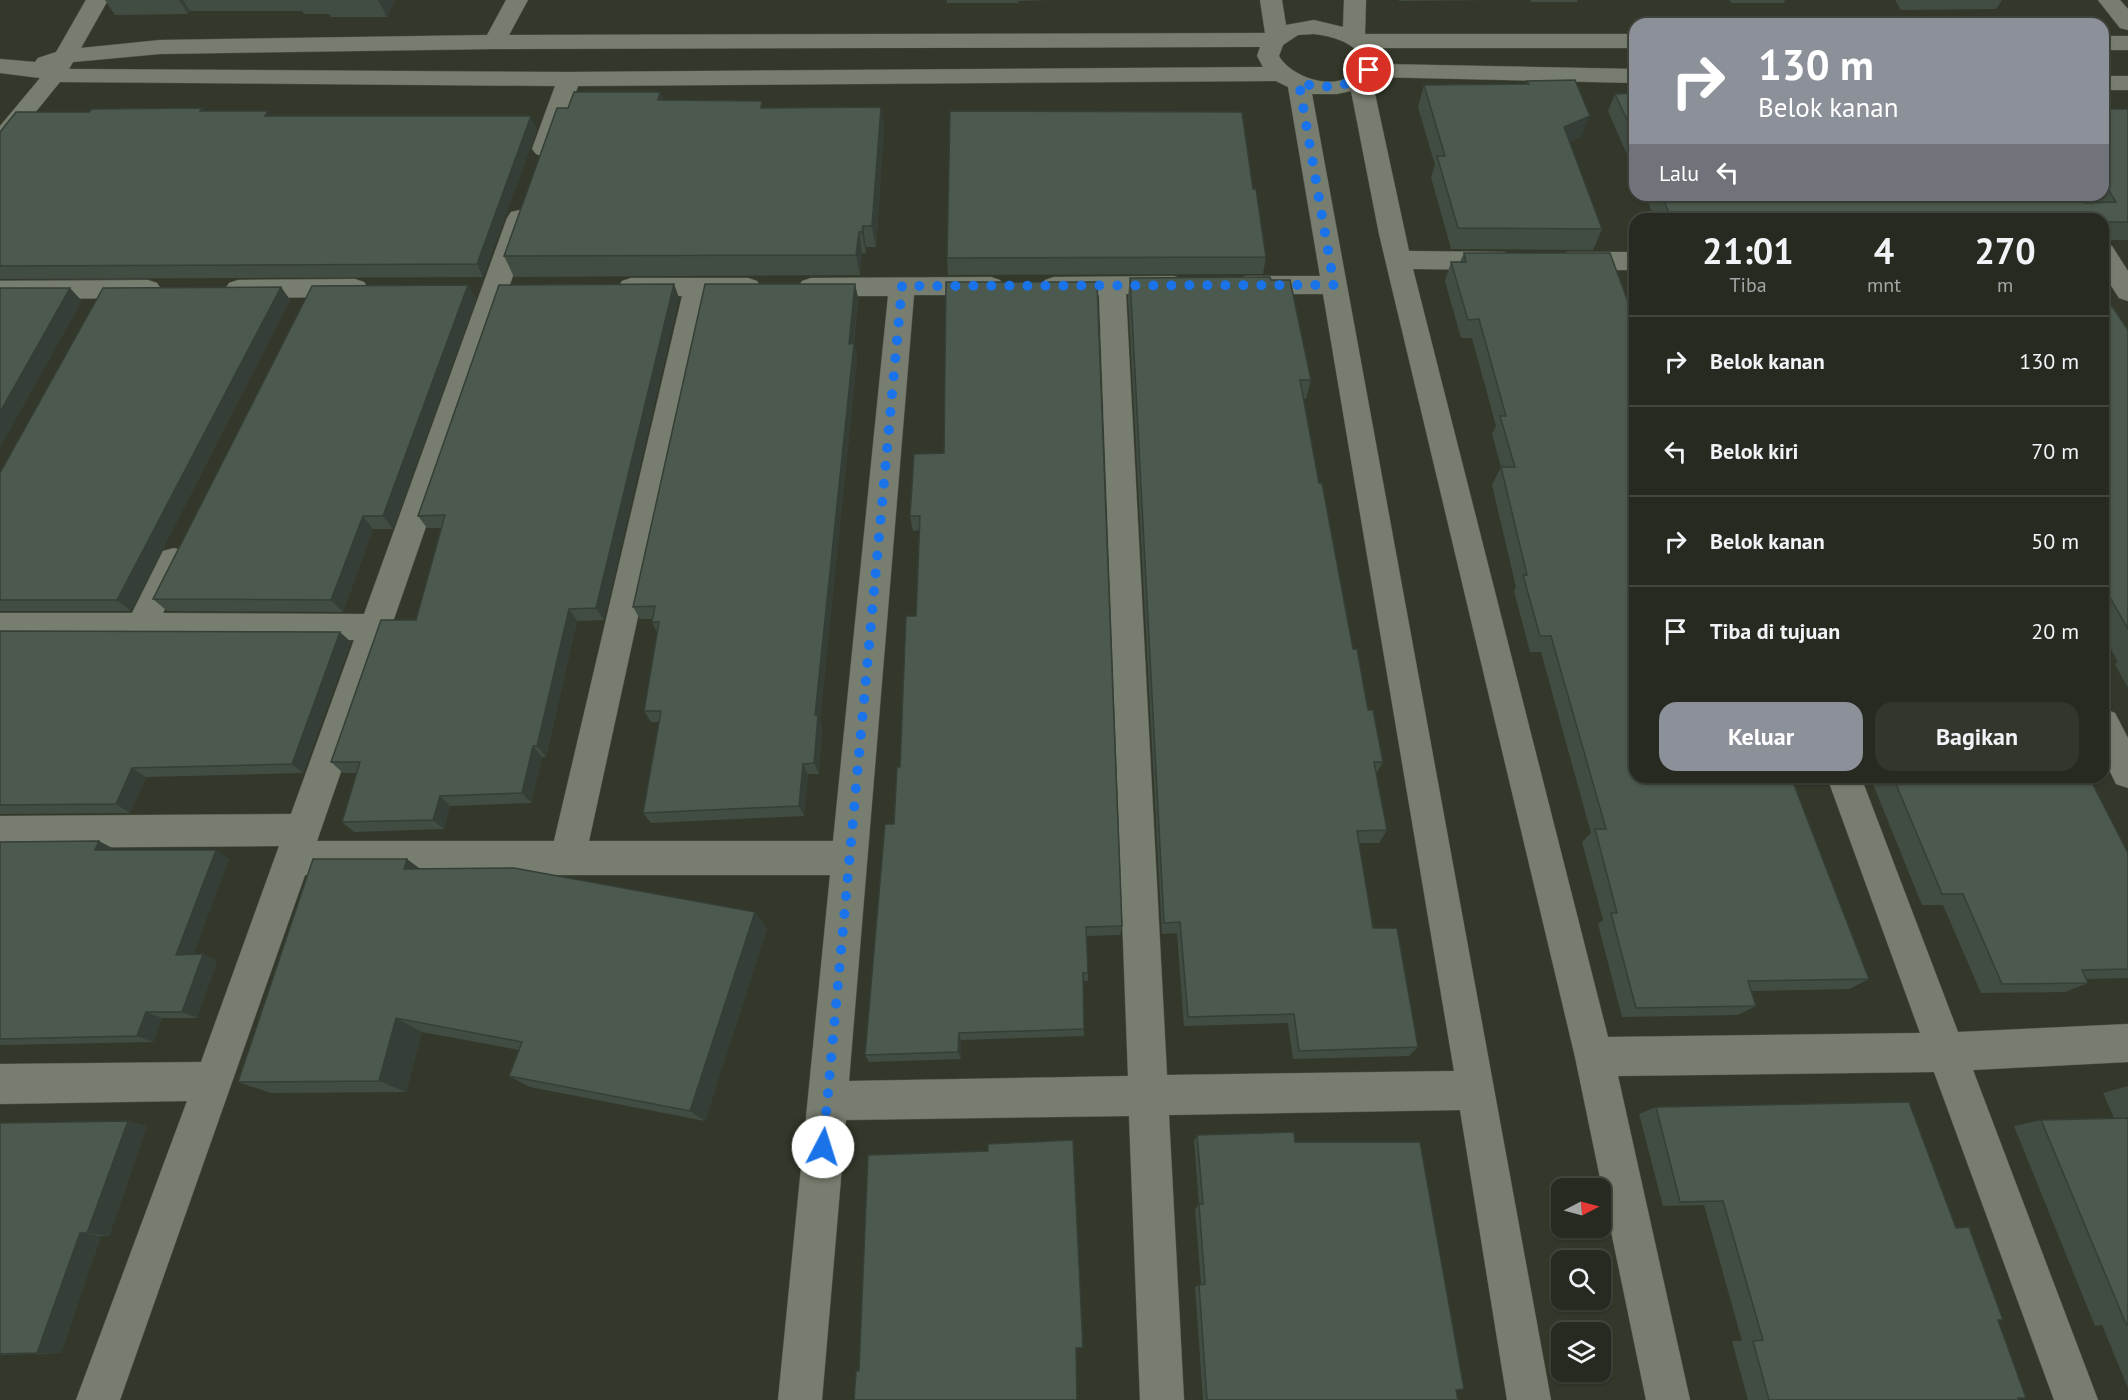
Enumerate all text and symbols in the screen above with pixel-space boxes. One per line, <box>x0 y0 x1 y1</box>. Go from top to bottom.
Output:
text: 130 m <box>1758 37 1874 92</box>
icon: right <box>1659 42 1737 120</box>
pin <box>1343 44 1394 95</box>
icon: arrive <box>1352 53 1385 86</box>
text: Belok kanan <box>1758 90 1898 124</box>
icon: left <box>1711 156 1744 189</box>
text: Lalu <box>1659 159 1699 187</box>
text: 21:01 <box>1702 227 1794 274</box>
text: 4 <box>1874 227 1894 274</box>
text: 270 <box>1974 227 2036 274</box>
text: Tiba <box>1729 272 1767 298</box>
text: mnt <box>1867 272 1901 298</box>
text: m <box>1997 272 2013 298</box>
icon: right <box>1659 345 1692 378</box>
text: Belok kanan <box>1710 347 1825 375</box>
text: 130 m <box>2019 347 2079 375</box>
icon: left <box>1659 435 1692 468</box>
text: Belok kiri <box>1710 437 1799 465</box>
text: 70 m <box>2031 437 2079 465</box>
icon: right <box>1659 525 1692 558</box>
text: Belok kanan <box>1710 527 1825 555</box>
text: 50 m <box>2031 527 2079 555</box>
icon: arrive <box>1659 615 1692 648</box>
text: Tiba di tujuan <box>1710 617 1840 645</box>
text: 20 m <box>2031 617 2079 645</box>
button: Keluar <box>1659 702 1863 771</box>
button: Bagikan <box>1875 702 2079 771</box>
position arrow <box>791 1115 855 1179</box>
north arrow <box>1551 1178 1611 1238</box>
map controls <box>1551 1178 1611 1382</box>
button: search <box>1551 1250 1611 1310</box>
button: layers <box>1551 1322 1611 1382</box>

